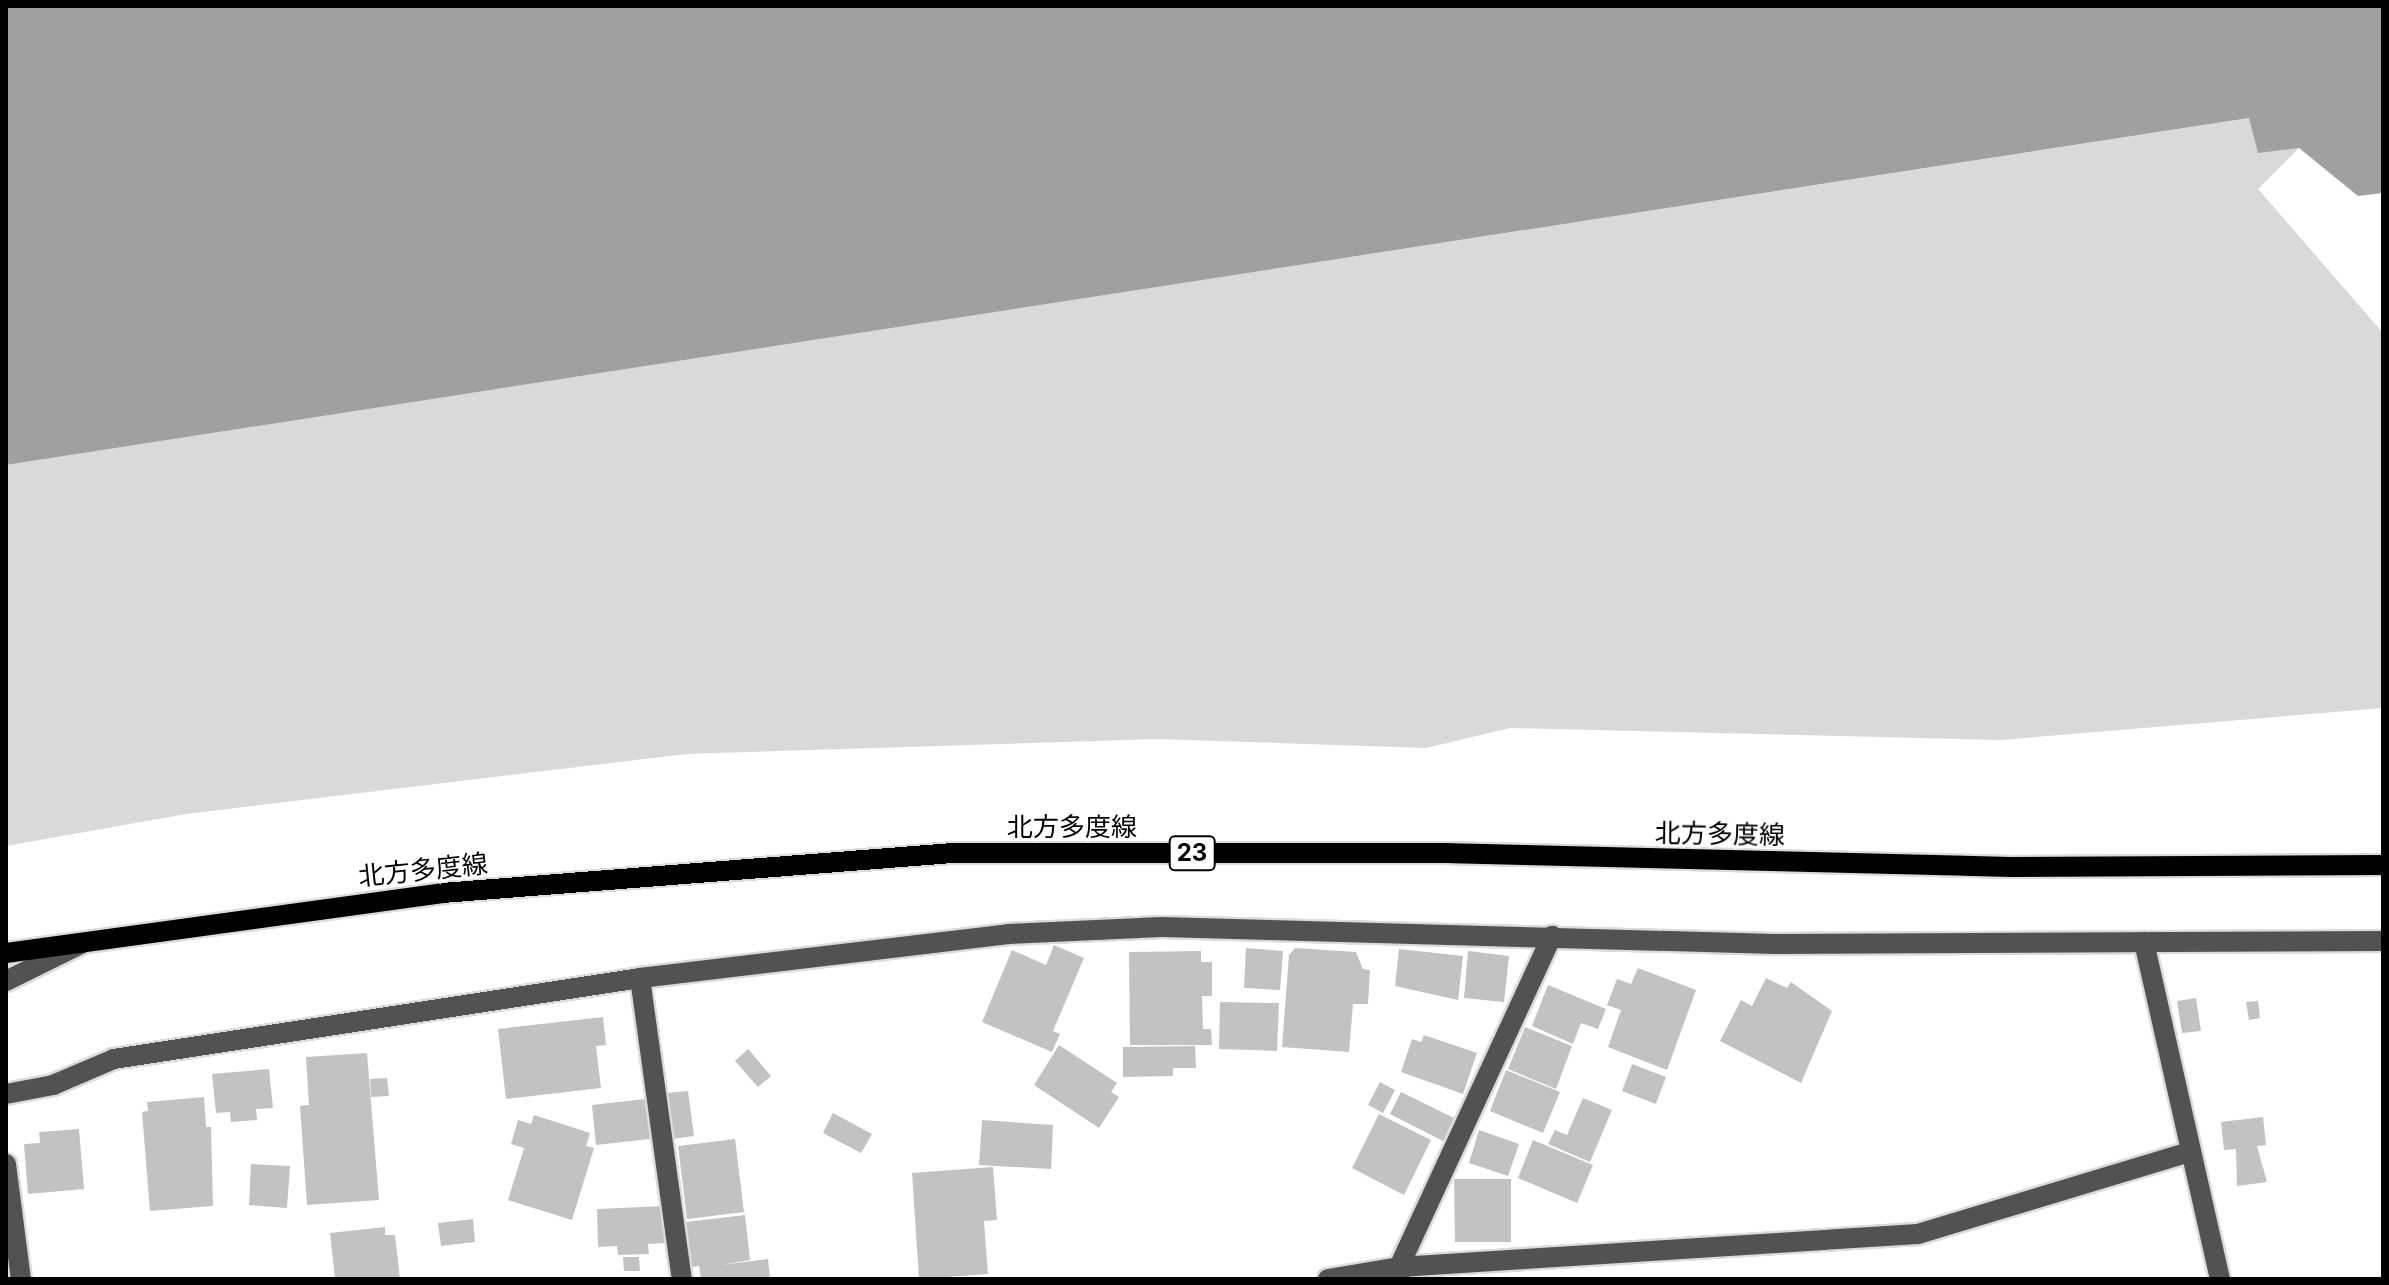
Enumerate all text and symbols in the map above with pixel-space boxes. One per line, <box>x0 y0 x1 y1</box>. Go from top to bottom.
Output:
street label: 北方多度線 <box>1007 811 1137 843</box>
street label: 北方多度線 <box>1655 817 1785 851</box>
road number: 23 <box>1168 833 1216 873</box>
street label: 北方多度線 <box>357 848 489 892</box>

